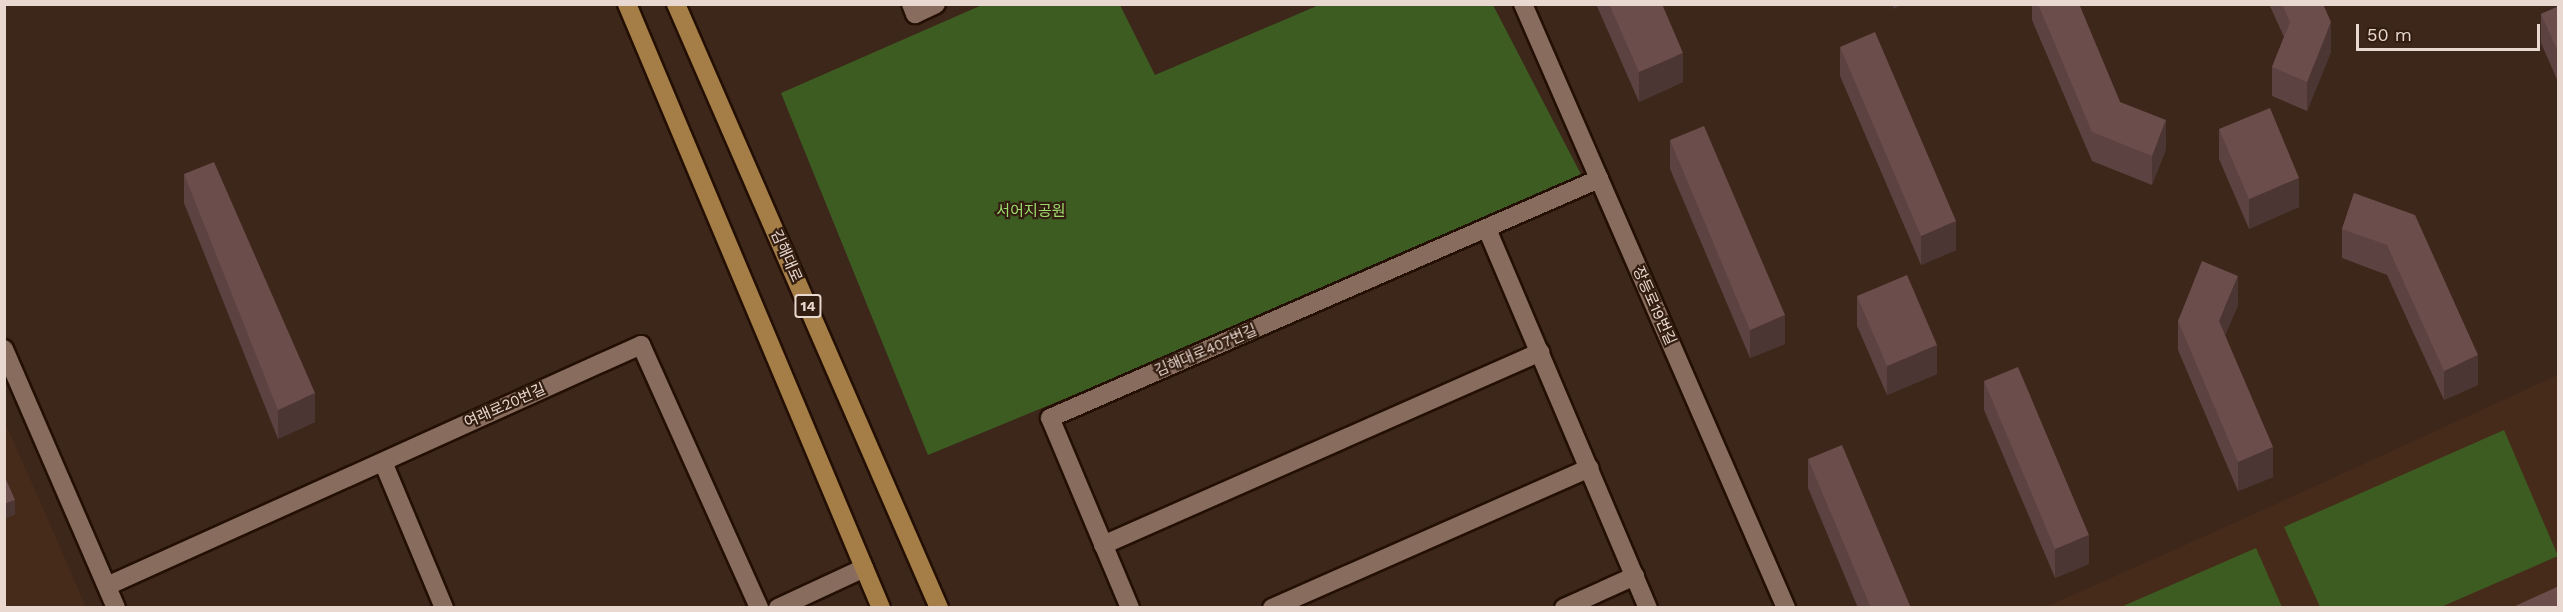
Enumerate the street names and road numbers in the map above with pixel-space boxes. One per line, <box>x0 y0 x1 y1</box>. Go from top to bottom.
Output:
street label: 김해대로 <box>767 227 805 285</box>
street label: 장등로19번길 <box>1629 264 1679 348</box>
road number: 14 <box>793 295 823 317</box>
street label: 김해대로407번길 <box>1152 321 1260 381</box>
street label: 여래로20번길 <box>462 380 548 432</box>

